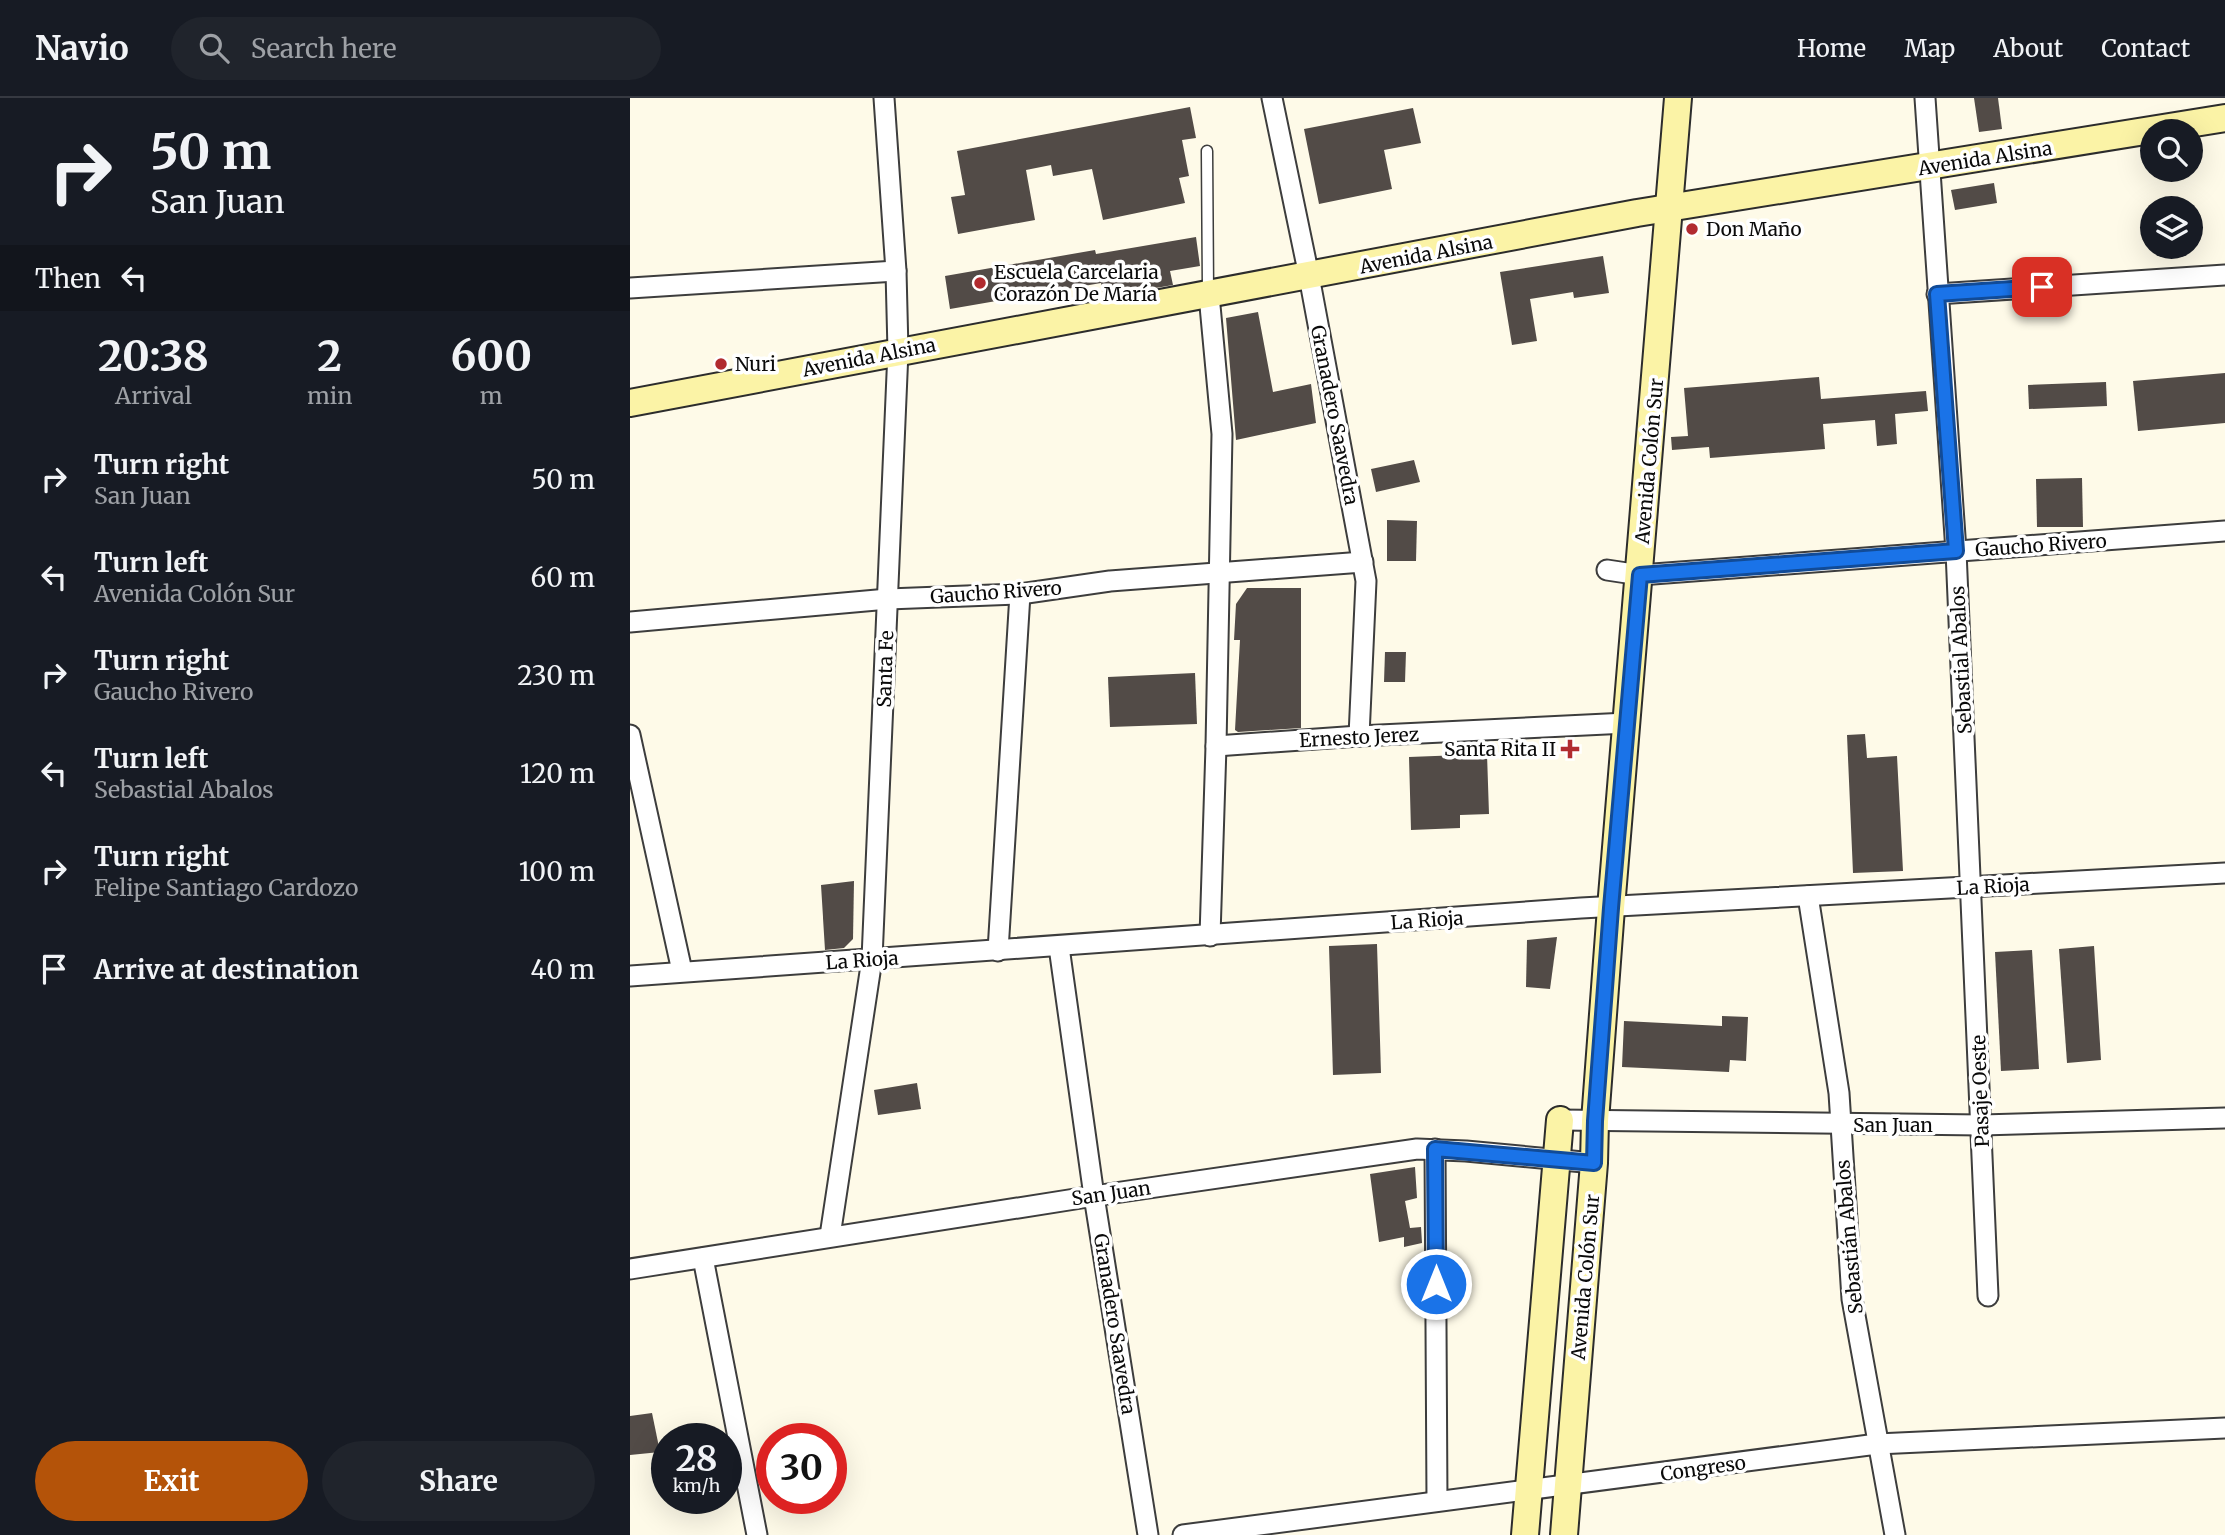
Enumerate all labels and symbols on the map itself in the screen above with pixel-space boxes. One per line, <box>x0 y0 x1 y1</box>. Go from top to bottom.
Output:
street label: Avenida Alsina <box>1915 136 2054 181</box>
place label: Don Maño <box>1706 217 1802 241</box>
marker: Don Maño <box>1684 221 1700 237</box>
street label: Avenida Alsina <box>1356 229 1495 279</box>
pin <box>2012 257 2072 317</box>
place label: Escuela Carcelaria Corazón De María <box>994 260 1159 306</box>
marker: Escuela Carcelaria Corazón De María <box>972 275 988 291</box>
street label: Granadero Saavedra <box>1306 323 1364 507</box>
street label: Avenida Alsina <box>799 332 938 382</box>
place label: Nuri <box>735 352 776 376</box>
marker: Nuri <box>713 356 729 372</box>
street label: Avenida Colón Sur <box>1630 377 1668 546</box>
street label: Gaucho Rivero <box>1974 528 2108 562</box>
street label: Gaucho Rivero <box>929 575 1063 609</box>
street label: Sebastial Abalos <box>1945 585 1977 735</box>
street label: Santa Fe <box>872 630 898 708</box>
street label: Ernesto Jerez <box>1298 722 1420 752</box>
place label: Santa Rita II <box>1444 737 1556 761</box>
marker: Santa Rita II <box>1562 741 1578 757</box>
street label: La Rioja <box>1956 872 2030 900</box>
street label: La Rioja <box>1390 905 1464 935</box>
street label: La Rioja <box>825 945 899 975</box>
street label: Pasaje Oeste <box>1966 1034 1994 1148</box>
street label: San Juan <box>1853 1113 1933 1137</box>
street label: Sebastián Abalos <box>1830 1159 1868 1315</box>
street label: San Juan <box>1070 1175 1153 1210</box>
street label: Avenida Colón Sur <box>1566 1193 1604 1362</box>
street label: Granadero Saavedra <box>1089 1232 1141 1416</box>
position arrow <box>1399 1247 1473 1321</box>
speed limit sign: 30 <box>756 1423 847 1514</box>
street label: Congreso <box>1659 1450 1747 1486</box>

